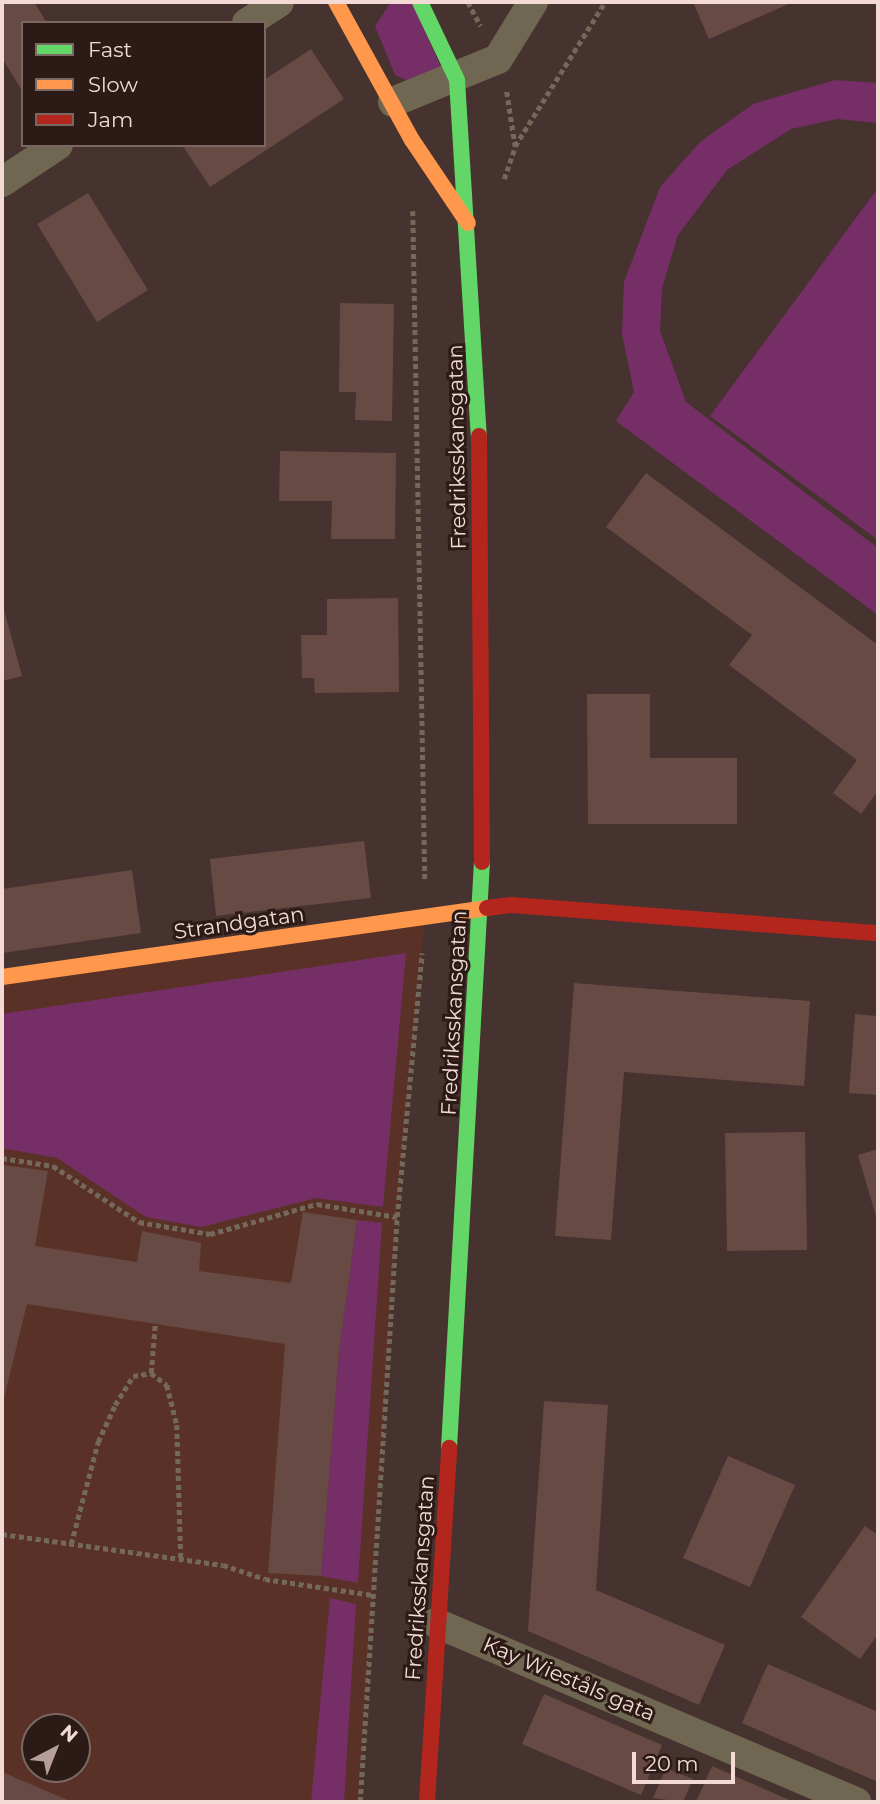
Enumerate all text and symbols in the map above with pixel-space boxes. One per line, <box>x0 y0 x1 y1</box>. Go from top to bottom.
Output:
legend <box>21 21 266 147</box>
text: Fast <box>88 37 132 62</box>
text: Slow <box>88 72 138 97</box>
text: Jam <box>88 107 133 132</box>
street label: Fredriksskansgatan <box>443 344 471 550</box>
street label: Strandgatan <box>172 901 306 945</box>
street label: Fredriksskansgatan <box>436 910 472 1116</box>
street label: Fredriksskansgatan <box>400 1475 440 1681</box>
street label: Kay Wieståls gata <box>479 1631 659 1727</box>
north arrow <box>21 1713 91 1783</box>
text: N <box>56 1720 82 1747</box>
scale bar <box>635 1738 738 1782</box>
text: 20 m <box>645 1751 699 1776</box>

